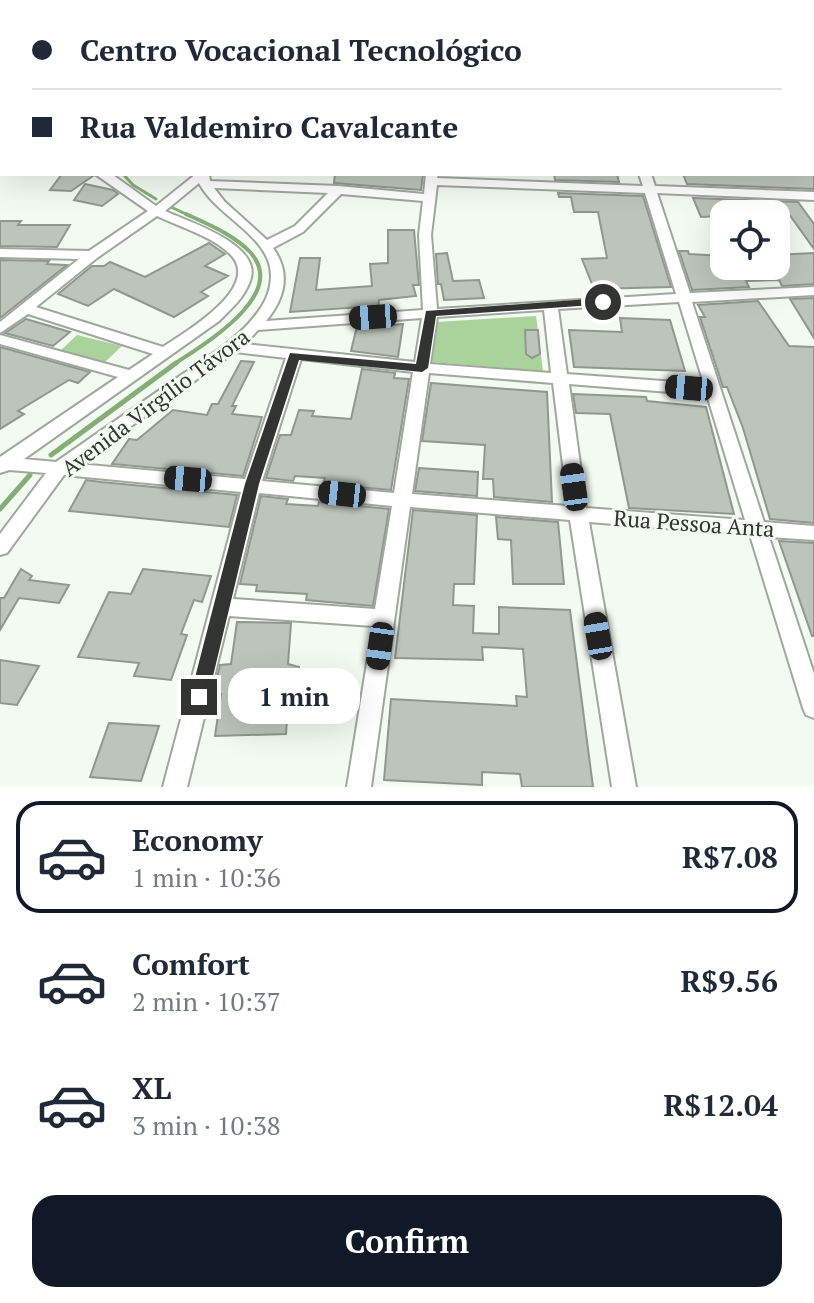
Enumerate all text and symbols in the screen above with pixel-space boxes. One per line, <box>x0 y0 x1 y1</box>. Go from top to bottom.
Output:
text: Centro Vocacional Tecnológico <box>80 30 522 70</box>
text: Rua Valdemiro Cavalcante <box>80 107 458 147</box>
map controls <box>710 200 790 280</box>
button: locate <box>710 200 790 280</box>
route start <box>585 284 621 320</box>
car <box>348 303 398 331</box>
street label: Avenida Virgílio Távora <box>55 322 255 482</box>
car <box>664 374 714 402</box>
car <box>559 462 589 512</box>
car <box>163 465 213 493</box>
car <box>317 480 367 508</box>
street label: Rua Pessoa Anta <box>613 503 775 543</box>
car <box>582 610 614 662</box>
car <box>365 621 395 671</box>
callout: 1 min <box>227 669 359 725</box>
route end <box>181 679 217 715</box>
text: 1 min <box>258 679 330 713</box>
text: Economy <box>132 820 263 860</box>
icon: car <box>36 821 108 893</box>
text: R$7.08 <box>682 837 778 877</box>
text: 1 min · 10:36 <box>132 860 281 894</box>
text: Comfort <box>132 944 250 984</box>
icon: car <box>36 945 108 1017</box>
text: R$9.56 <box>680 961 778 1001</box>
text: 2 min · 10:37 <box>132 984 281 1018</box>
text: XL <box>132 1068 171 1108</box>
icon: car <box>36 1069 108 1141</box>
text: R$12.04 <box>663 1085 778 1125</box>
text: 3 min · 10:38 <box>132 1108 281 1142</box>
button: Confirm <box>32 1195 782 1287</box>

